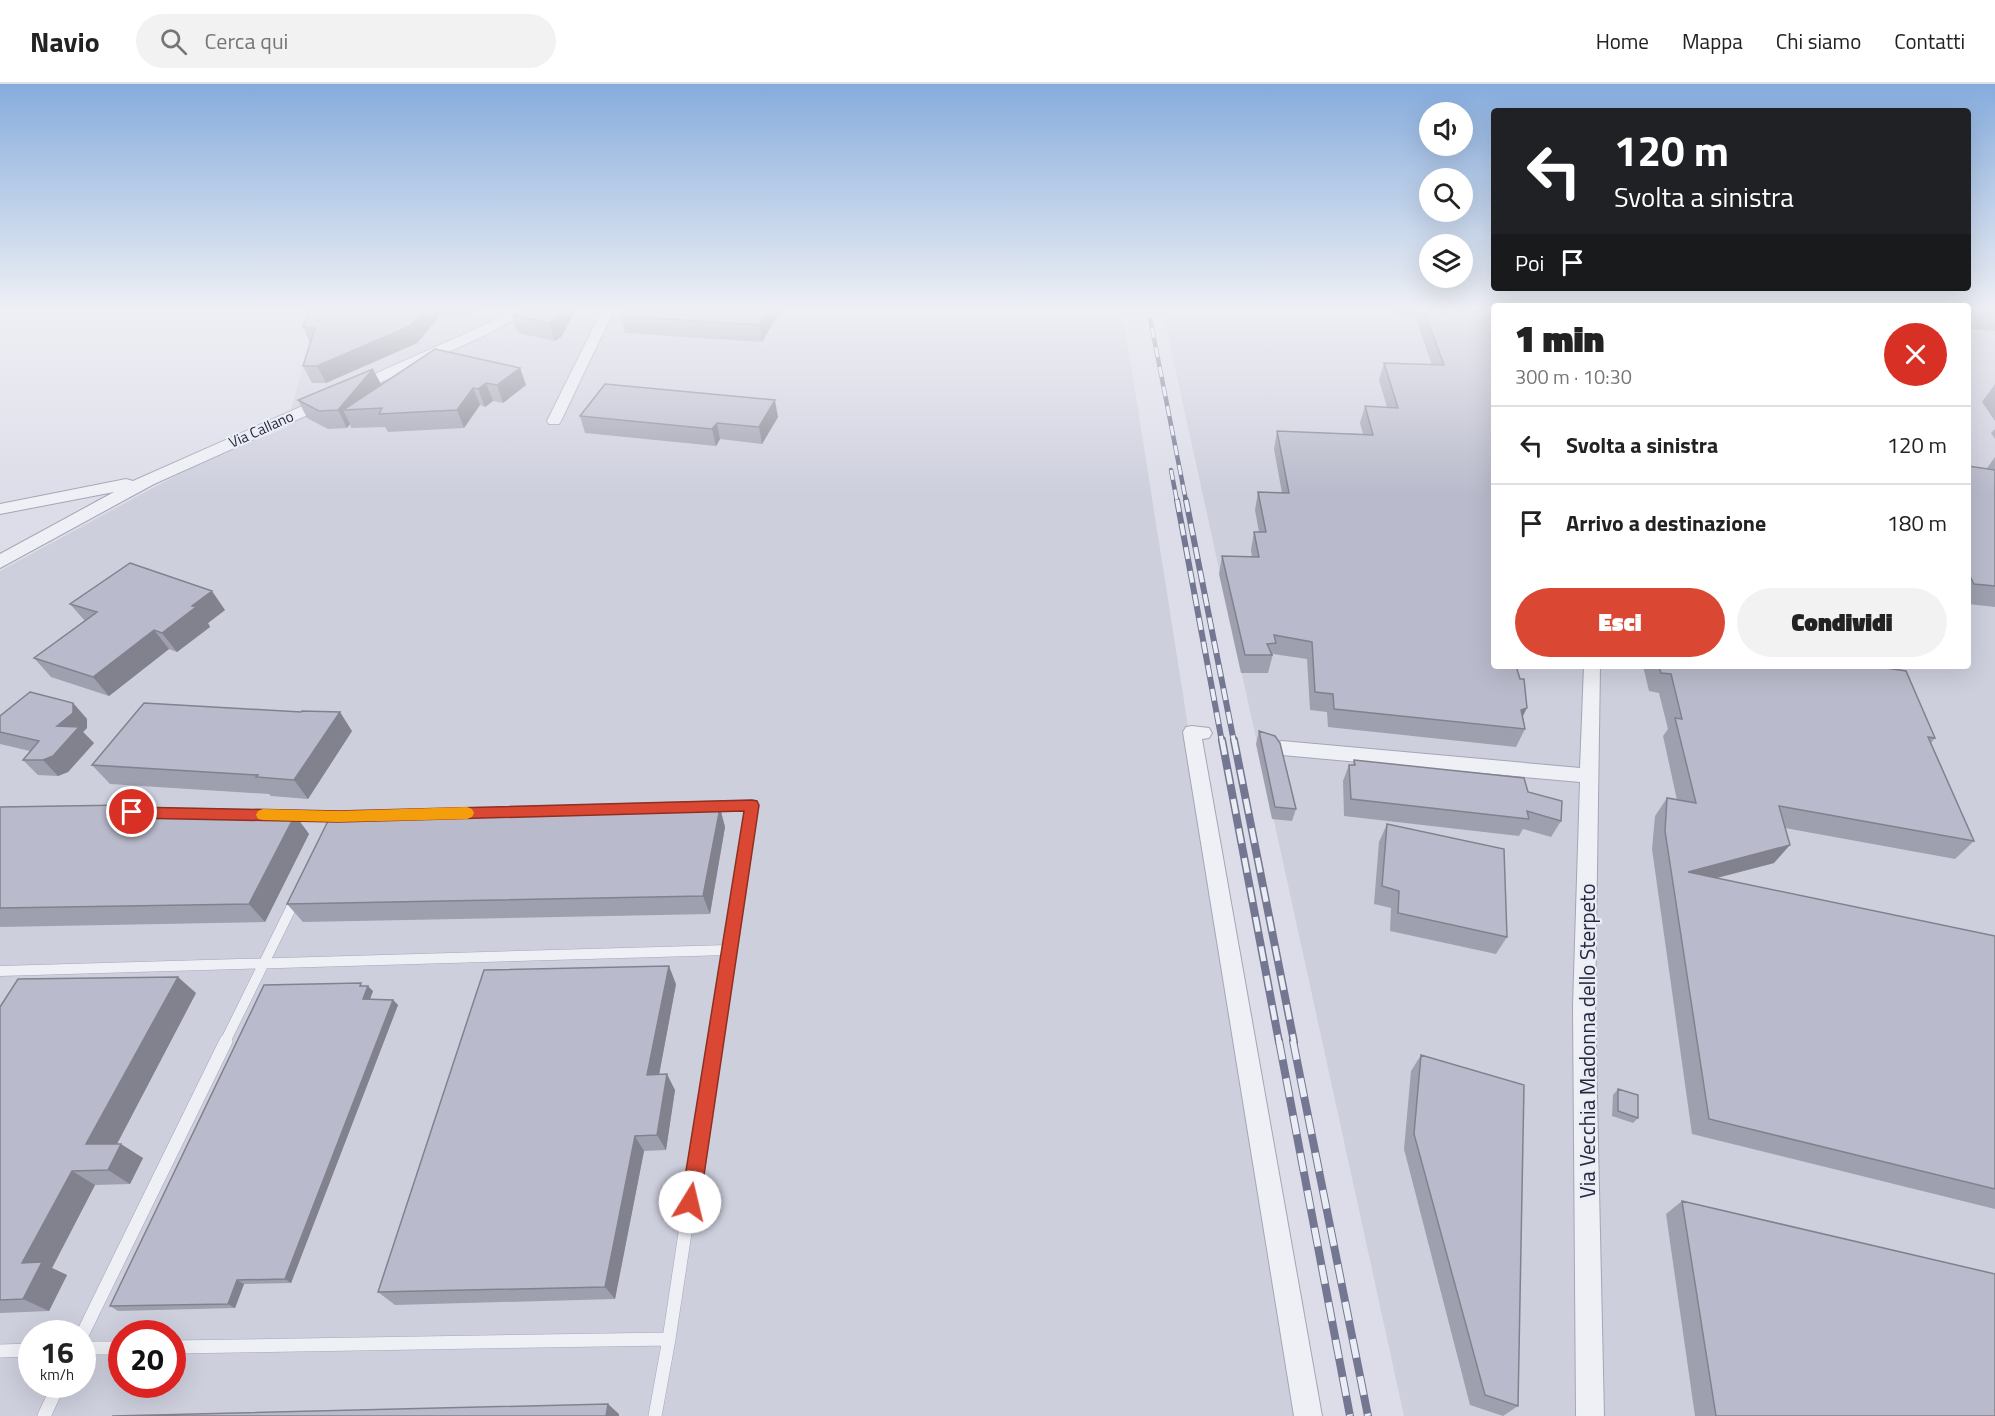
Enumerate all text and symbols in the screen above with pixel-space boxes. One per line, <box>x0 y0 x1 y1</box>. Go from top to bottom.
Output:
search box <box>136 14 556 68</box>
text: Navio <box>30 20 100 63</box>
text: Cerca qui <box>205 24 288 58</box>
icon: search <box>157 25 190 58</box>
text: Home <box>1596 25 1649 57</box>
text: Mappa <box>1682 25 1743 57</box>
text: Chi siamo <box>1776 25 1861 57</box>
text: Contatti <box>1894 25 1965 57</box>
map controls <box>1419 102 1473 288</box>
button: sound <box>1419 102 1473 156</box>
text: 120 m <box>1614 118 1729 182</box>
icon: left <box>1515 132 1593 210</box>
button: search <box>1419 168 1473 222</box>
text: Svolta a sinistra <box>1614 176 1794 217</box>
button: layers <box>1419 234 1473 288</box>
text: Poi <box>1515 246 1544 280</box>
icon: arrive <box>1556 246 1589 279</box>
text: 1 min <box>1515 311 1604 366</box>
button: close <box>1884 323 1947 386</box>
text: 300 m · 10:30 <box>1515 361 1632 392</box>
street label: Via Callano <box>225 404 297 454</box>
text: Svolta a sinistra <box>1566 428 1718 462</box>
text: 120 m <box>1887 428 1947 462</box>
icon: left <box>1515 429 1548 462</box>
text: Arrivo a destinazione <box>1566 506 1766 540</box>
text: 180 m <box>1887 506 1947 540</box>
icon: arrive <box>1515 507 1548 540</box>
button: Esci <box>1515 588 1725 657</box>
button: Condividi <box>1737 588 1947 657</box>
pin <box>106 786 157 837</box>
icon: arrive <box>115 795 148 828</box>
street label: Via Vecchia Madonna dello Sterpeto <box>1571 884 1603 1199</box>
position arrow <box>658 1170 722 1234</box>
speed limit sign: 20 <box>108 1320 186 1398</box>
text: 16 <box>40 1329 74 1375</box>
text: km/h <box>40 1363 74 1386</box>

